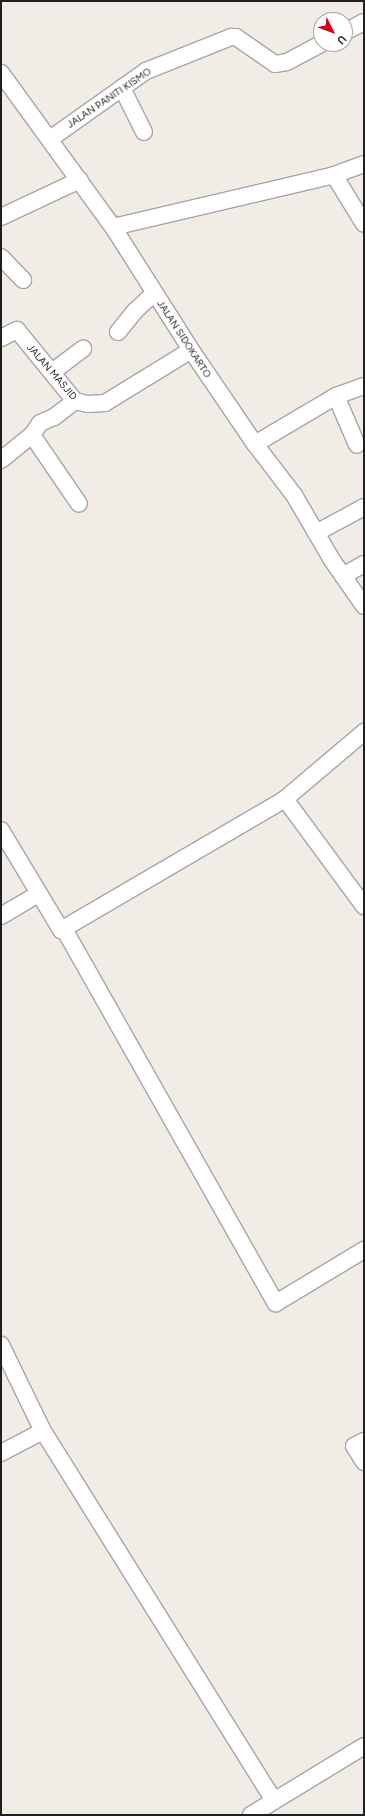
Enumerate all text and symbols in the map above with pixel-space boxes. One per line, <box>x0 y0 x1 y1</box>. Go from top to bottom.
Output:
north arrow <box>313 12 353 52</box>
text: U <box>334 32 349 47</box>
street label: JALAN PANITI KISMO <box>65 65 153 131</box>
street label: JALAN SIDOKARTO <box>154 298 214 380</box>
street label: JALAN MASJID <box>24 342 80 402</box>

